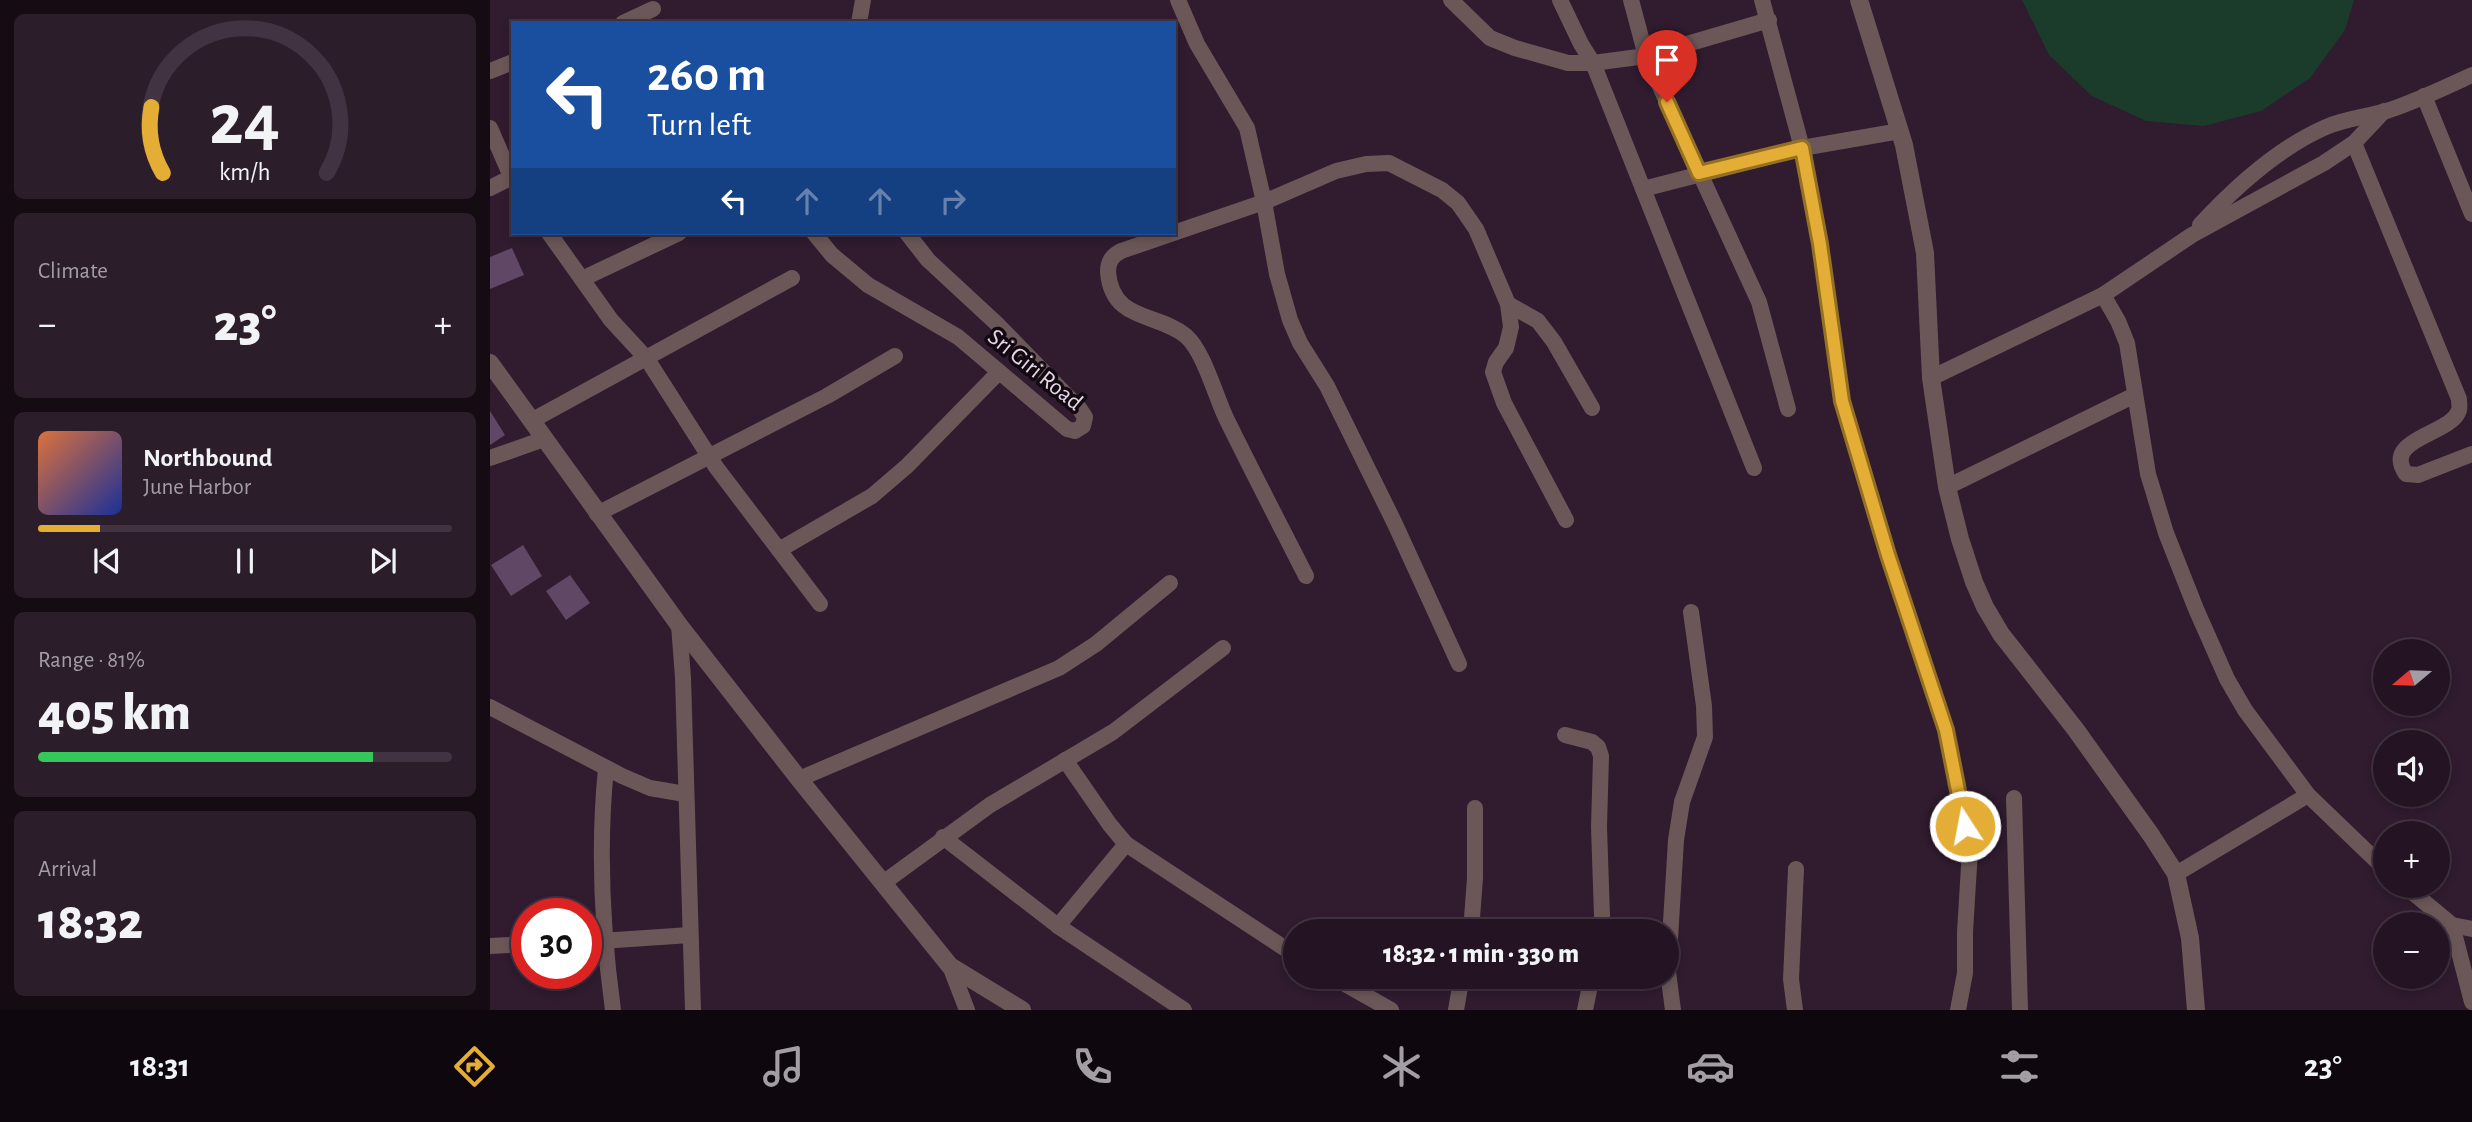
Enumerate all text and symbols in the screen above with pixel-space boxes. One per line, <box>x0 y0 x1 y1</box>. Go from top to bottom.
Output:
pin <box>1637 30 1697 102</box>
icon: arrive <box>1648 41 1686 79</box>
icon: left <box>532 49 623 140</box>
text: 260 m <box>647 51 766 100</box>
text: 24 <box>210 85 280 158</box>
text: Turn left <box>647 109 751 141</box>
text: km/h <box>219 159 271 184</box>
icon: left <box>715 182 753 220</box>
icon: ahead <box>788 182 826 220</box>
icon: ahead <box>861 182 899 220</box>
icon: right <box>934 182 972 220</box>
text: Climate <box>38 260 108 283</box>
text: 23° <box>214 298 276 350</box>
text: − <box>38 306 56 344</box>
text: + <box>434 306 452 344</box>
street label: Sri Giri Road <box>983 325 1087 415</box>
text: Northbound <box>143 445 272 471</box>
text: June Harbor <box>143 476 251 499</box>
icon: previous <box>88 542 126 580</box>
icon: pause <box>226 542 264 580</box>
icon: next <box>364 542 402 580</box>
north arrow <box>2373 639 2450 716</box>
map controls <box>2373 639 2450 989</box>
text: Range · 81% <box>38 649 145 672</box>
text: 405 km <box>38 687 191 739</box>
button: sound <box>2373 730 2450 807</box>
position arrow <box>1928 789 2002 863</box>
button: + <box>2373 821 2450 898</box>
text: Arrival <box>38 858 97 881</box>
text: 18:32 <box>38 896 143 948</box>
speed limit sign: 30 <box>511 898 602 989</box>
button: − <box>2373 912 2450 989</box>
text: 18:32 · 1 min · 330 m <box>1383 941 1579 967</box>
icon: directions <box>450 1042 499 1091</box>
icon: music <box>759 1042 808 1091</box>
icon: phone <box>1068 1042 1117 1091</box>
icon: climate <box>1377 1042 1426 1091</box>
icon: car <box>1686 1042 1735 1091</box>
icon: filters <box>1995 1042 2044 1091</box>
text: 18:31 <box>130 1050 190 1082</box>
text: 23° <box>2304 1050 2342 1082</box>

